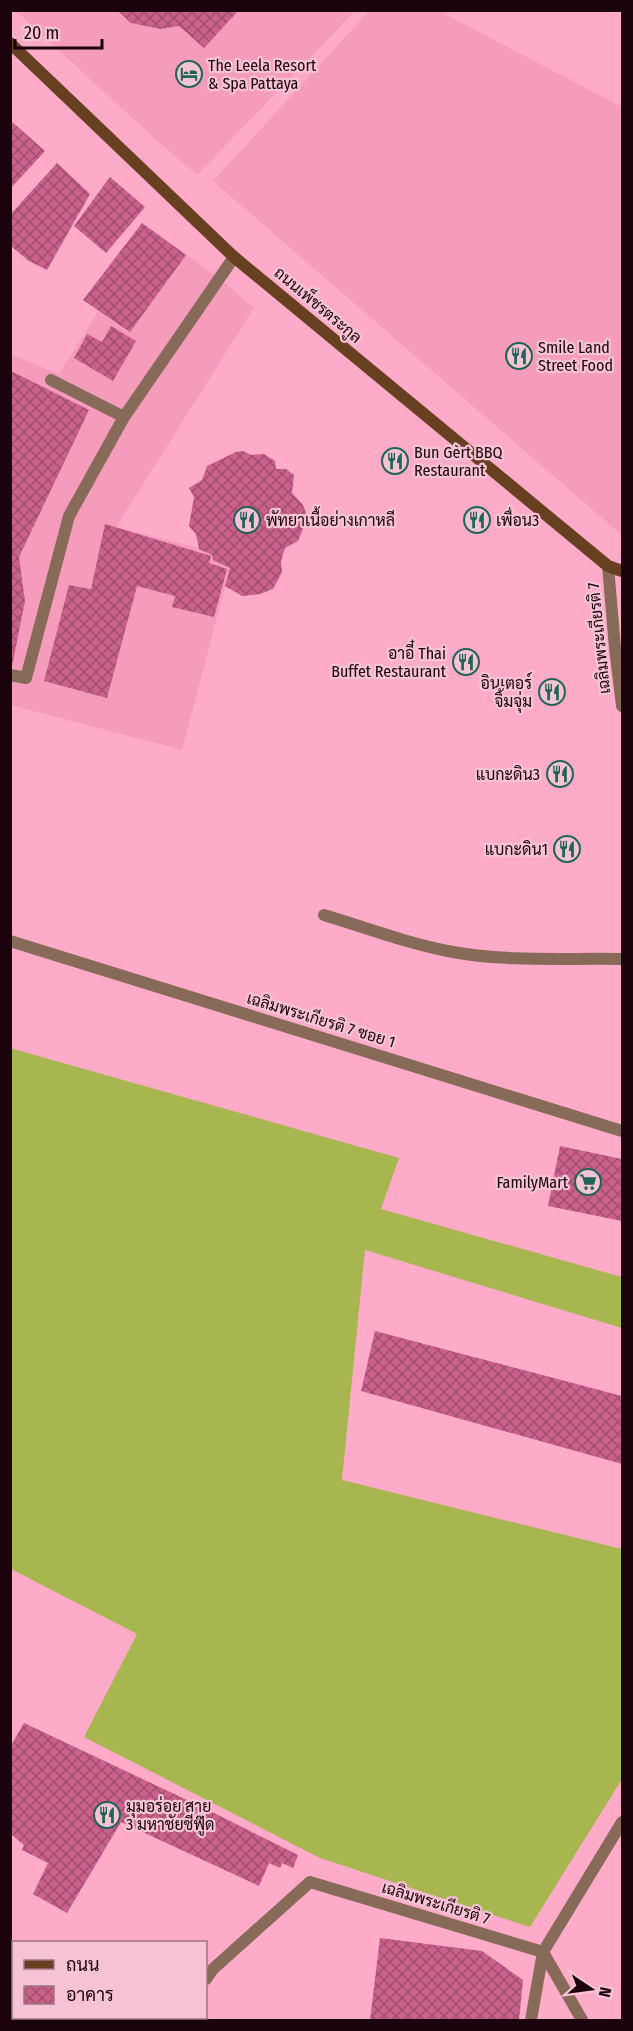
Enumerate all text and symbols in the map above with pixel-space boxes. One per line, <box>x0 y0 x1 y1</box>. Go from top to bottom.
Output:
scale bar <box>15 12 102 50</box>
text: 20 m <box>24 22 59 44</box>
place label: The Leela Resort & Spa Pattaya <box>208 56 317 93</box>
hotel icon: The Leela Resort & Spa Pattaya <box>174 59 204 89</box>
street label: ถนนเพ็ชรตระกูล <box>269 260 368 349</box>
place label: Smile Land Street Food <box>538 338 613 375</box>
restaurant icon: Smile Land Street Food <box>504 341 534 371</box>
place label: Bun Gèrt BBQ Restaurant <box>414 443 503 480</box>
restaurant icon: Bun Gèrt BBQ Restaurant <box>380 446 410 476</box>
restaurant icon: พัทยาเนื้อย่างเกาหลี <box>232 505 262 535</box>
restaurant icon: เพื่อน3 <box>462 505 492 535</box>
place label: พัทยาเนื้อย่างเกาหลี <box>266 506 395 530</box>
place label: เพื่อน3 <box>496 506 539 530</box>
street label: เฉลิมพระเกียรติ 7 <box>582 581 614 695</box>
place label: อาอี๋ Thai Buffet Restaurant <box>331 639 447 681</box>
restaurant icon: อาอี๋ Thai Buffet Restaurant <box>451 647 481 677</box>
place label: อินเตอร์ จิ้มจุ่ม <box>481 671 532 713</box>
restaurant icon: อินเตอร์ จิ้มจุ่ม <box>537 677 567 707</box>
restaurant icon: แบกะดิน3 <box>545 759 575 789</box>
place label: แบกะดิน3 <box>476 765 540 784</box>
restaurant icon: แบกะดิน1 <box>552 834 582 864</box>
place label: แบกะดิน1 <box>485 840 548 859</box>
street label: เฉลิมพระเกียรติ 7 ซอย 1 <box>244 986 398 1052</box>
supermarket icon: FamilyMart <box>573 1167 603 1197</box>
place label: FamilyMart <box>497 1173 569 1192</box>
place label: มุมอร่อย สาย 3 มหาชัยซีฟู๊ด <box>126 1796 214 1836</box>
restaurant icon: มุมอร่อย สาย 3 มหาชัยซีฟู๊ด <box>92 1800 122 1830</box>
street label: เฉลิมพระเกียรติ 7 <box>380 1876 493 1929</box>
legend <box>12 1941 207 2019</box>
text: ถนน <box>66 1954 99 1976</box>
north arrow <box>561 1959 621 2019</box>
text: อาคาร <box>66 1984 114 2006</box>
text: N <box>595 1985 615 1999</box>

